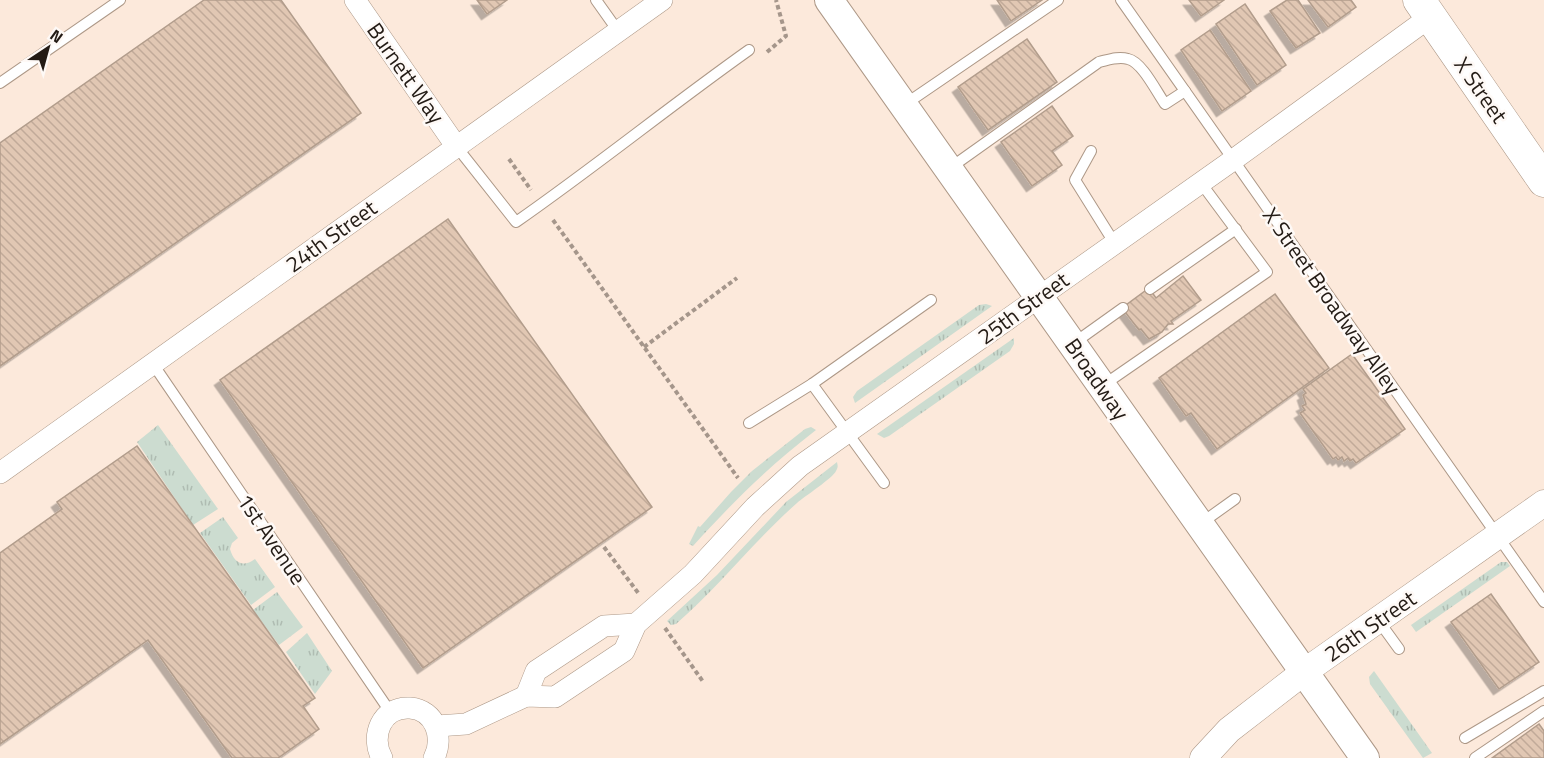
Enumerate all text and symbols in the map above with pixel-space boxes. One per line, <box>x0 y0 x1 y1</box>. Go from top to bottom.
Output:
street label: Burnett Way <box>359 15 454 131</box>
north arrow <box>18 18 78 78</box>
text: N <box>45 23 68 49</box>
street label: X Street <box>1446 50 1516 130</box>
street label: 24th Street <box>278 191 384 281</box>
street label: X Street Broadway Alley <box>1254 200 1410 402</box>
street label: 25th Street <box>970 263 1076 353</box>
street label: Broadway <box>1056 331 1138 427</box>
street label: 1st Avenue <box>229 486 315 592</box>
street label: 26th Street <box>1317 582 1423 670</box>

